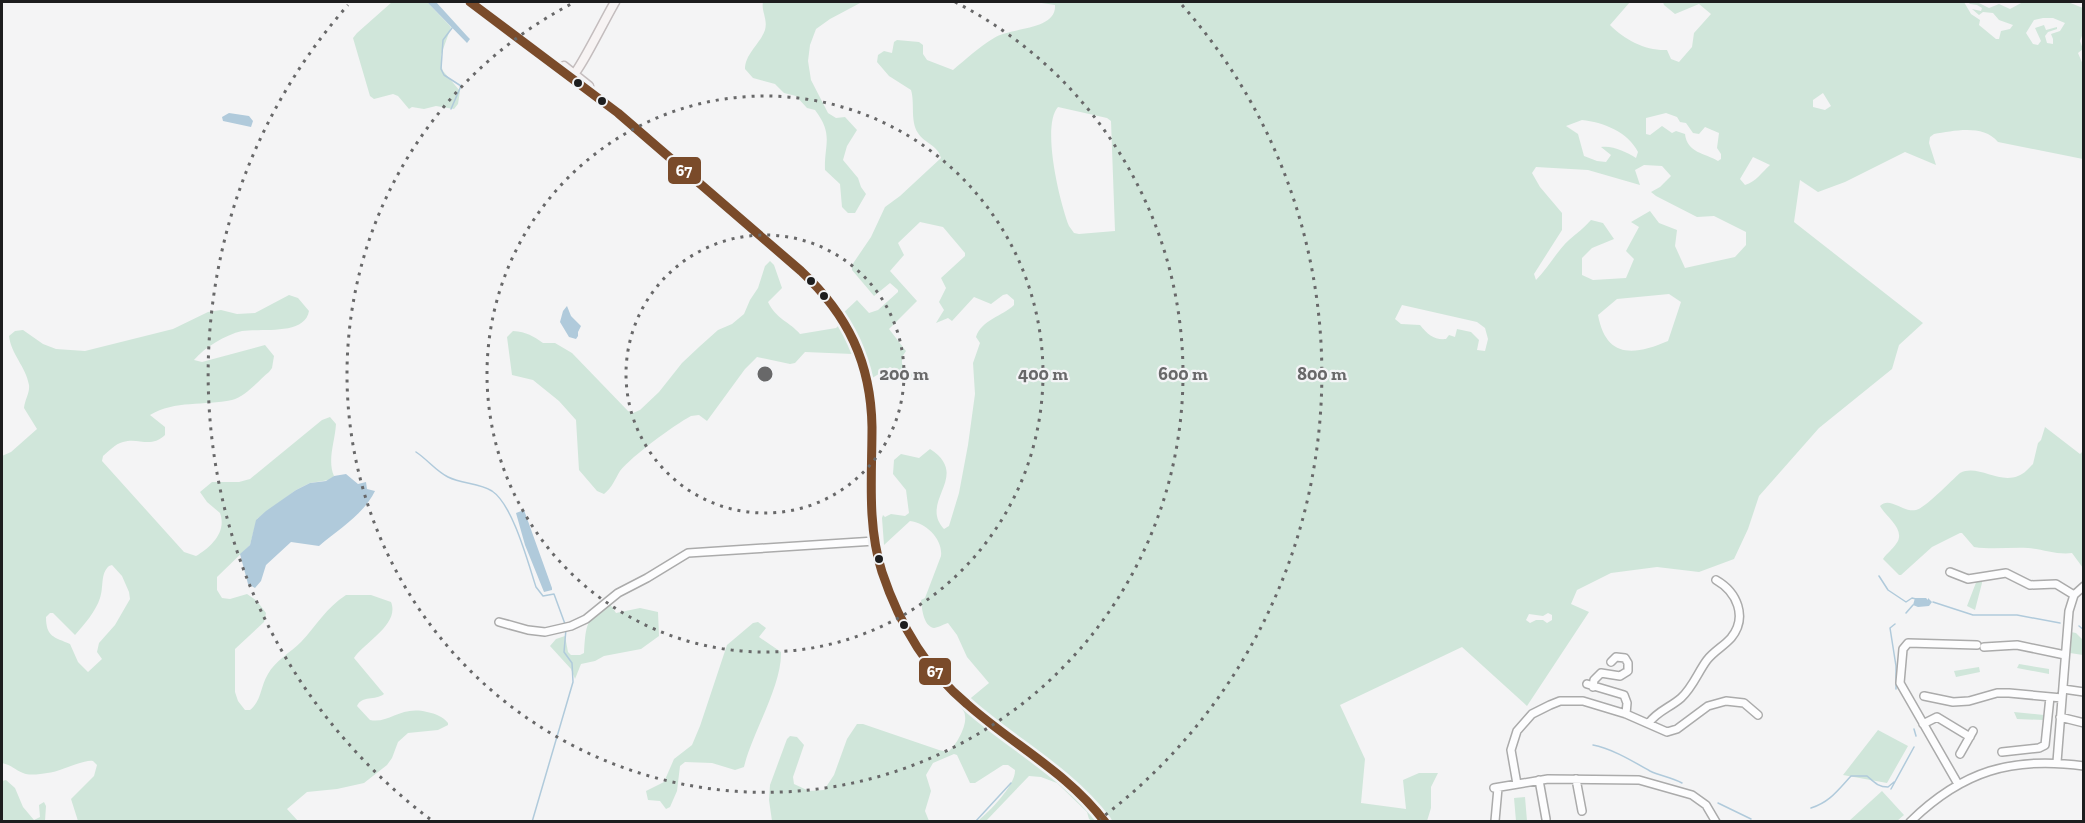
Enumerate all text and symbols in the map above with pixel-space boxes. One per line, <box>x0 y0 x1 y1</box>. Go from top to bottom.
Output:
unlabelled marker <box>572 77 584 89</box>
unlabelled marker <box>596 95 608 107</box>
line badge: 67 <box>667 156 702 185</box>
text: 67 <box>676 161 692 180</box>
unlabelled marker <box>805 275 817 287</box>
unlabelled marker <box>818 290 830 302</box>
text: 200 m <box>879 363 929 385</box>
text: 400 m <box>1018 363 1068 385</box>
text: 600 m <box>1158 363 1208 385</box>
text: 800 m <box>1297 363 1347 385</box>
centre of rings <box>755 364 775 384</box>
unlabelled marker <box>873 553 885 565</box>
unlabelled marker <box>898 619 910 631</box>
line badge: 67 <box>918 657 952 686</box>
text: 67 <box>927 662 943 681</box>

